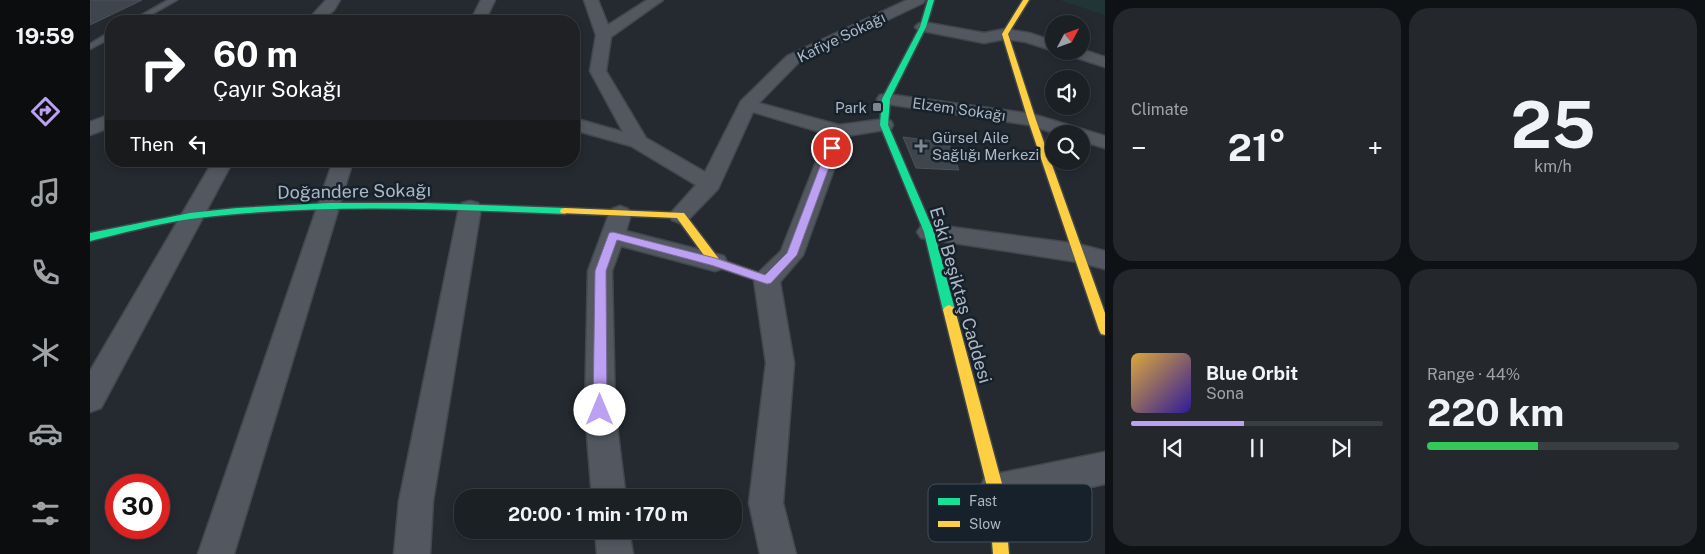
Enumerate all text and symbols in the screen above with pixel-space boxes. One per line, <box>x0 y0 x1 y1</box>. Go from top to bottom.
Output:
street label: Kafiye Sokağı <box>794 8 888 66</box>
north arrow <box>1045 15 1090 60</box>
map controls <box>1045 15 1090 170</box>
text: 19:59 <box>15 23 75 49</box>
text: 60 m <box>213 34 298 75</box>
icon: right <box>130 35 195 100</box>
button: sound <box>1045 70 1090 115</box>
text: Çayır Sokağı <box>213 76 341 102</box>
text: 25 <box>1510 86 1596 163</box>
icon: directions <box>28 94 63 129</box>
street label: Elzem Sokağı <box>911 94 1007 124</box>
place label: Park <box>835 99 867 116</box>
text: Climate <box>1131 100 1188 119</box>
marker: Park <box>871 101 883 113</box>
button: search <box>1045 125 1090 170</box>
text: 21° <box>1228 125 1286 170</box>
pin <box>811 127 853 169</box>
place label: Gürsel Aile Sağlığı Merkezi <box>932 129 1039 163</box>
icon: left <box>184 130 212 158</box>
text: − <box>1131 131 1147 164</box>
text: + <box>1367 131 1383 164</box>
text: Then <box>130 133 174 155</box>
icon: arrive <box>818 134 846 162</box>
marker: Gürsel Aile Sağlığı Merkezi <box>914 139 928 153</box>
text: km/h <box>1534 157 1572 176</box>
icon: music <box>28 175 63 210</box>
street label: Doğandere Sokağı <box>277 179 431 203</box>
street label: Eski Beşiktaş Caddesi <box>926 204 996 386</box>
icon: phone <box>28 255 63 290</box>
icon: climate <box>28 335 63 370</box>
text: Blue Orbit <box>1206 362 1298 384</box>
text: Range · 44% <box>1427 365 1520 384</box>
position arrow <box>573 383 625 435</box>
text: Sona <box>1206 384 1244 403</box>
text: 220 km <box>1427 390 1564 435</box>
icon: car <box>28 416 63 451</box>
icon: previous <box>1159 434 1187 462</box>
icon: pause <box>1243 434 1271 462</box>
icon: next <box>1327 434 1355 462</box>
speed limit sign: 30 <box>105 474 170 539</box>
legend <box>928 484 1092 542</box>
text: Fast <box>969 493 997 509</box>
icon: filters <box>28 496 63 531</box>
text: 20:00 · 1 min · 170 m <box>508 503 688 525</box>
text: Slow <box>969 516 1001 532</box>

